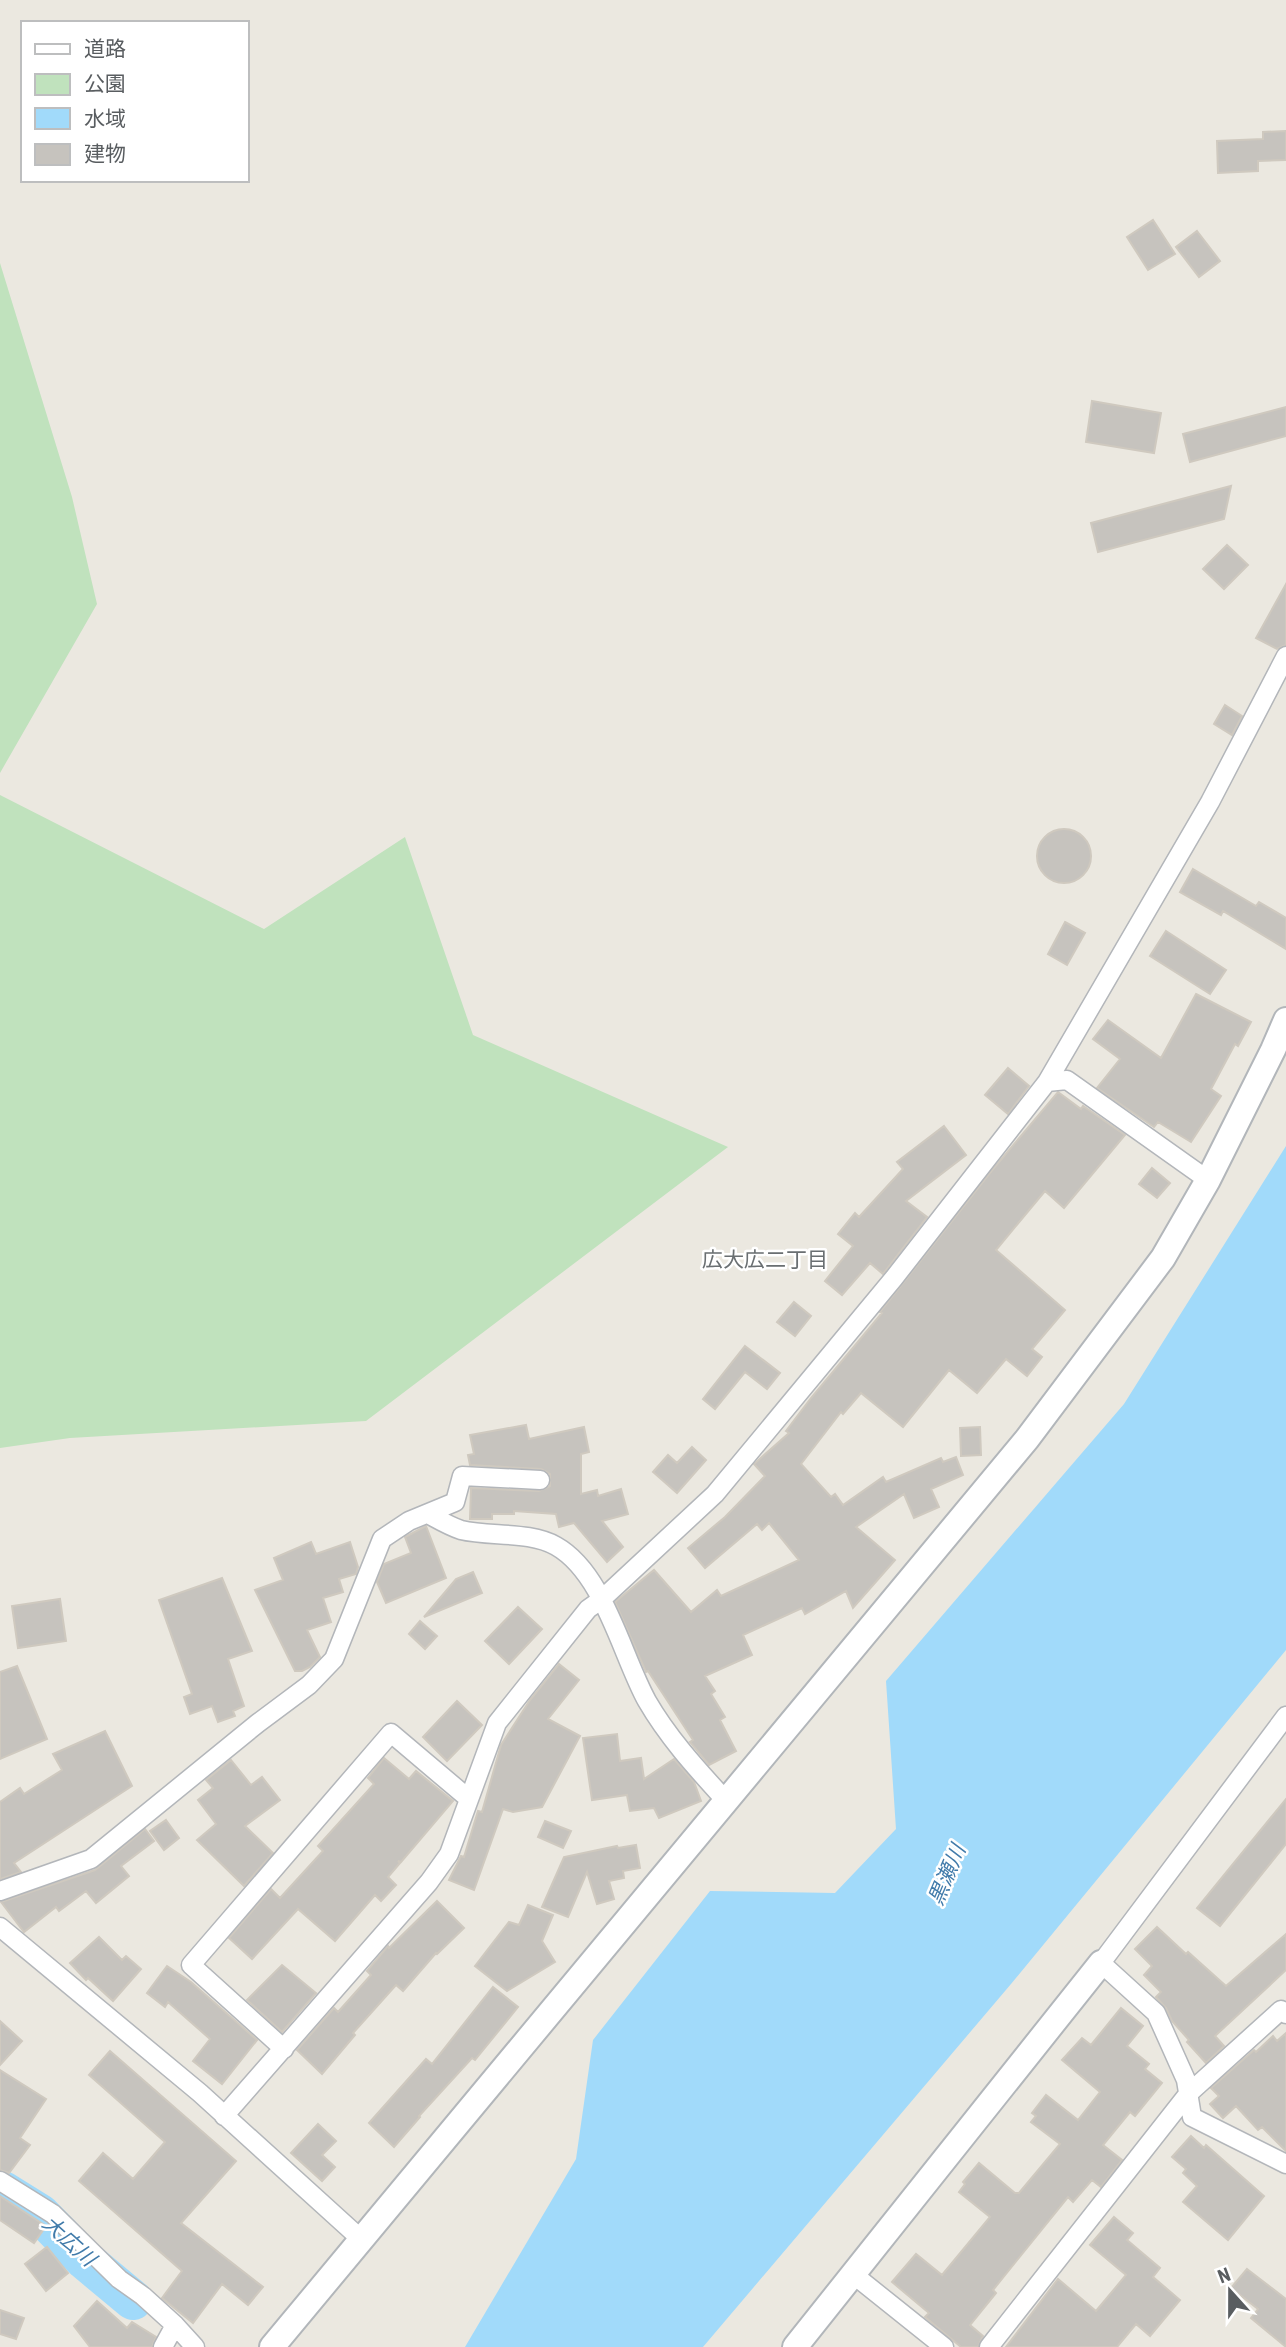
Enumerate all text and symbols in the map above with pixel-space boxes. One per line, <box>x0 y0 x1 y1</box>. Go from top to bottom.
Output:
legend <box>21 21 248 182</box>
text: 道路 <box>84 37 126 61</box>
text: 公園 <box>84 72 126 96</box>
text: 水域 <box>84 107 126 131</box>
text: 建物 <box>84 142 126 166</box>
district label: 広大広二丁目 <box>702 1248 828 1272</box>
water label: 黒瀬川 <box>924 1839 971 1909</box>
water label: 大広川 <box>38 2211 102 2272</box>
north arrow <box>1195 2256 1265 2326</box>
text: N <box>1215 2263 1234 2288</box>

